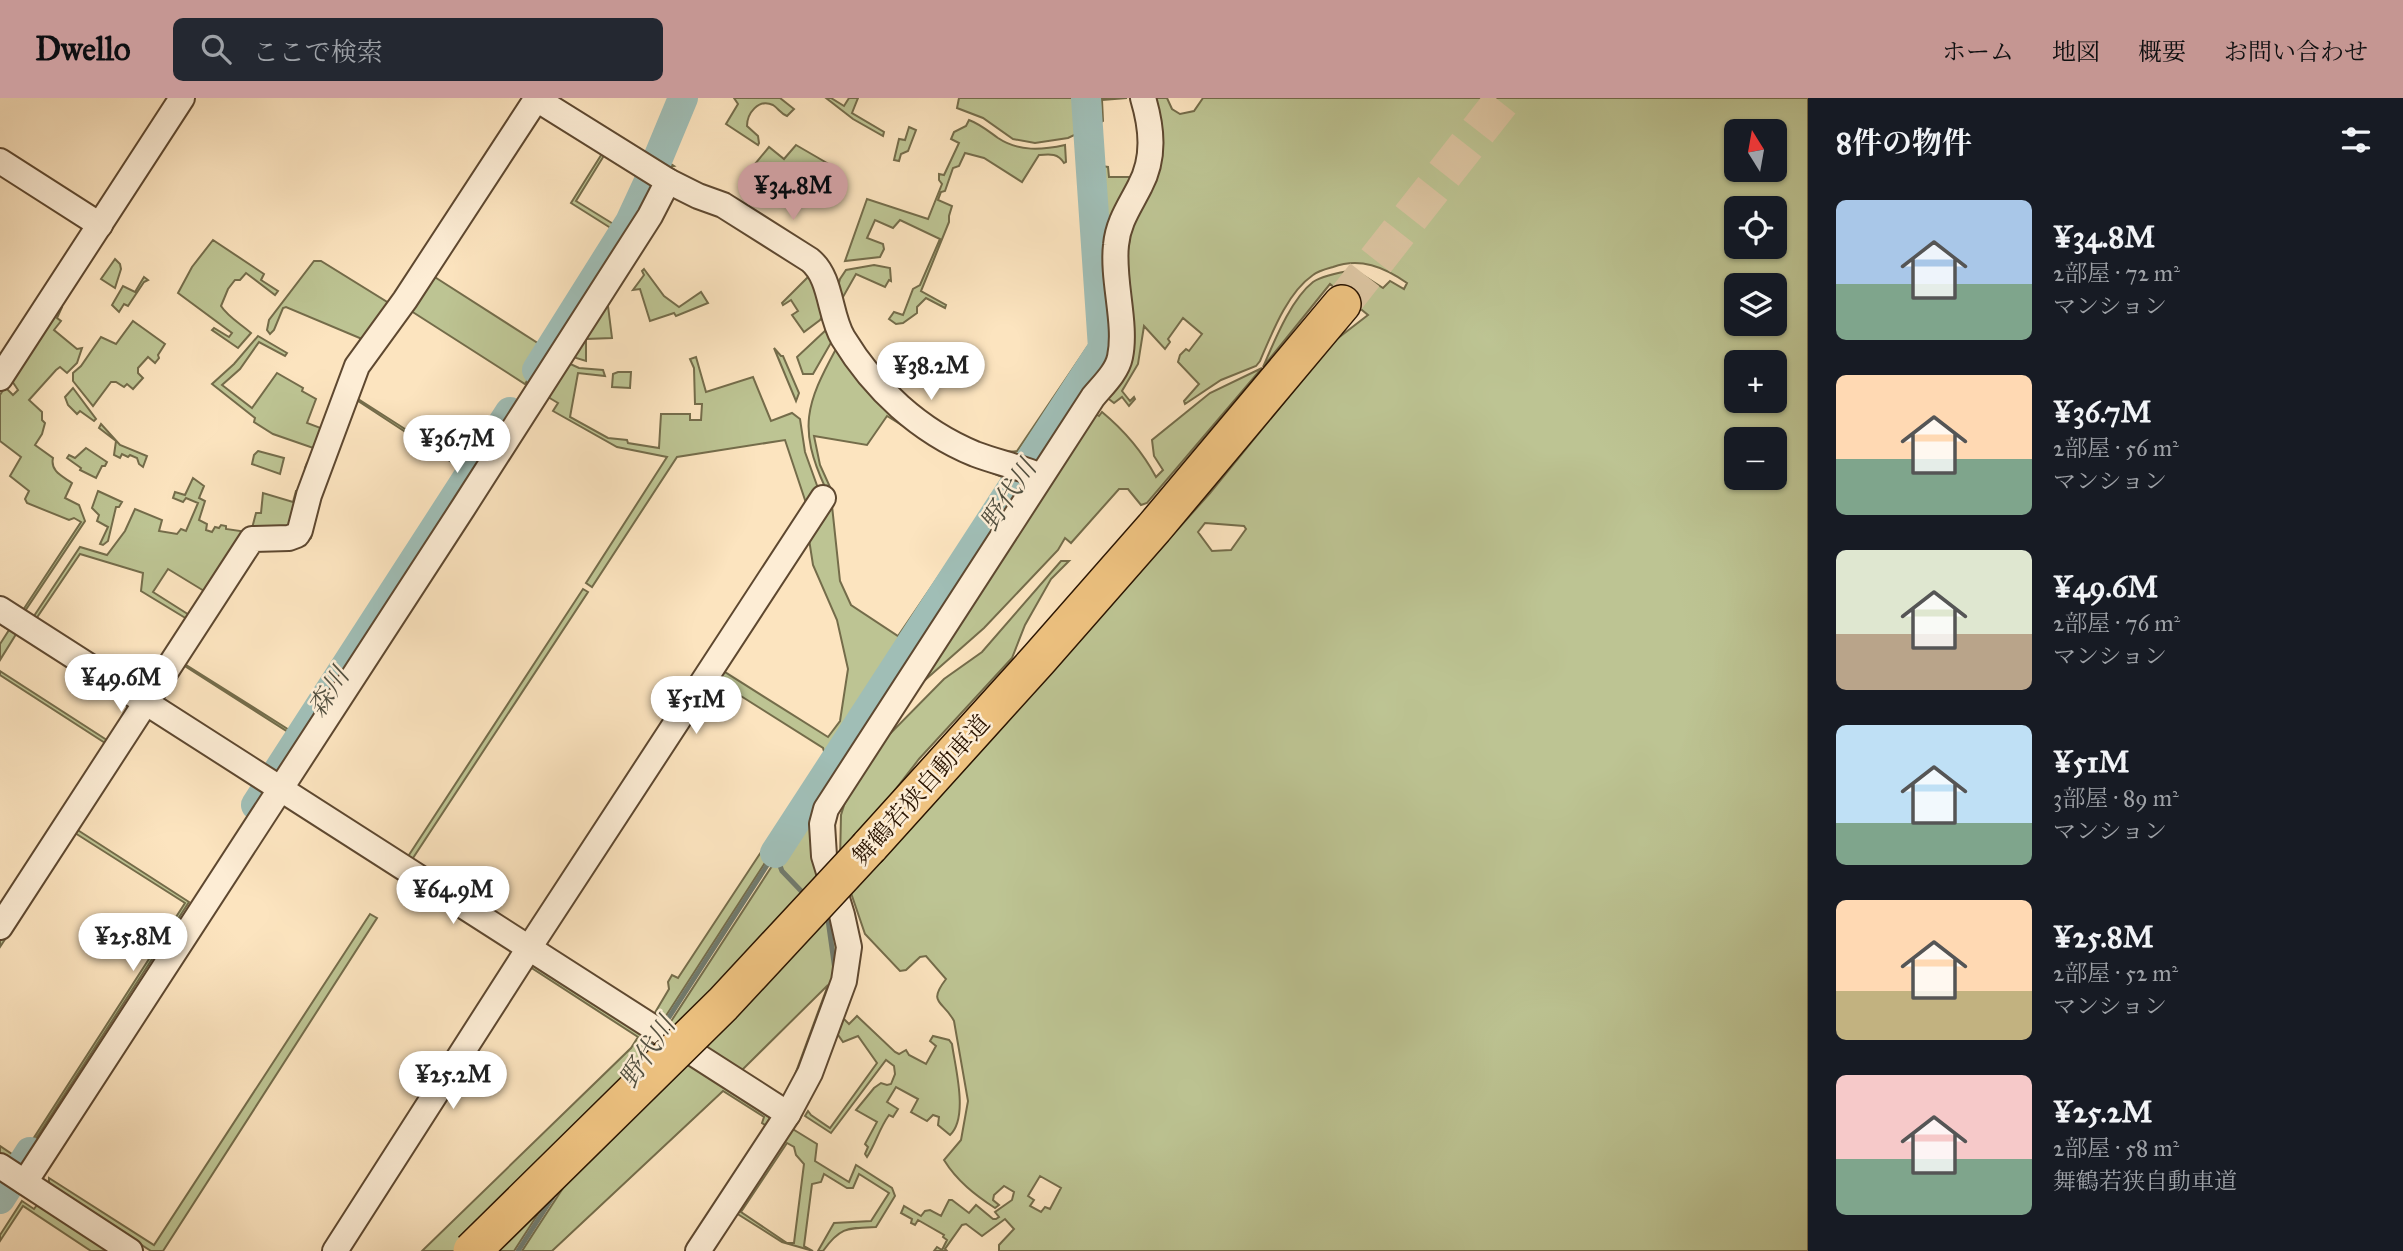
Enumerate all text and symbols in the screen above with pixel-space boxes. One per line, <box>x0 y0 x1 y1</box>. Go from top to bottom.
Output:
search box <box>173 18 663 81</box>
text: Dwello <box>35 29 131 69</box>
icon: search <box>197 30 235 68</box>
text: ここで検索 <box>253 36 383 68</box>
text: ホーム <box>1942 37 2014 67</box>
text: 地図 <box>2052 37 2100 67</box>
text: 概要 <box>2138 37 2186 67</box>
text: お問い合わせ <box>2224 37 2368 67</box>
north arrow <box>1724 119 1787 182</box>
map controls <box>1724 119 1787 490</box>
icon: filters <box>2337 121 2375 159</box>
text: 8件の物件 <box>1836 125 1972 161</box>
pin: ¥34.8M <box>736 162 850 222</box>
text: ¥34.8M <box>754 171 832 199</box>
button: locate <box>1724 196 1787 259</box>
text: ¥34.8M <box>2053 219 2155 255</box>
icon: home <box>1892 228 1976 312</box>
text: 2部屋 · 72 m² <box>2053 259 2180 287</box>
button: layers <box>1724 273 1787 336</box>
text: マンション <box>2053 292 2167 320</box>
pin: ¥38.2M <box>874 342 988 402</box>
button: + <box>1724 350 1787 413</box>
text: ¥38.2M <box>893 351 969 379</box>
text: ¥36.7M <box>2053 394 2151 430</box>
icon: home <box>1892 403 1976 487</box>
pin: ¥36.7M <box>400 416 514 475</box>
text: ¥36.7M <box>419 424 495 452</box>
button: − <box>1724 427 1787 490</box>
text: 2部屋 · 56 m² <box>2053 434 2179 462</box>
water label: 野代川 <box>973 451 1044 536</box>
text: マンション <box>2053 467 2167 495</box>
text: ¥49.6M <box>2053 569 2158 605</box>
icon: home <box>1892 578 1976 662</box>
text: 2部屋 · 76 m² <box>2053 609 2180 637</box>
text: マンション <box>2053 642 2167 670</box>
pin: ¥49.6M <box>64 654 178 714</box>
water label: 森川 <box>300 659 357 723</box>
text: ¥49.6M <box>81 663 161 691</box>
pin: ¥51M <box>655 676 737 736</box>
text: ¥51M <box>667 685 725 713</box>
street label: 舞鶴若狭自動車道 <box>846 709 996 871</box>
text: ¥51M <box>2053 744 2129 780</box>
icon: home <box>1892 753 1976 837</box>
text: 3部屋 · 89 m² <box>2053 784 2179 812</box>
text: マンション <box>2053 817 2167 845</box>
pin: ¥64.9M <box>396 866 510 926</box>
text: ¥64.9M <box>412 875 494 903</box>
pin: ¥25.8M <box>76 914 190 973</box>
text: ¥25.8M <box>2053 919 2154 955</box>
text: ¥25.8M <box>94 922 172 950</box>
icon: home <box>1892 928 1976 1012</box>
text: 2部屋 · 52 m² <box>2053 959 2178 987</box>
text: マンション <box>2053 992 2167 1020</box>
water label: 野代川 <box>612 1008 683 1093</box>
pin: ¥25.2M <box>396 1052 510 1111</box>
text: ¥25.2M <box>415 1060 491 1088</box>
text: ¥25.2M <box>2053 1094 2152 1130</box>
icon: home <box>1892 1103 1976 1187</box>
text: 2部屋 · 58 m² <box>2053 1134 2179 1162</box>
text: 舞鶴若狭自動車道 <box>2053 1167 2237 1195</box>

